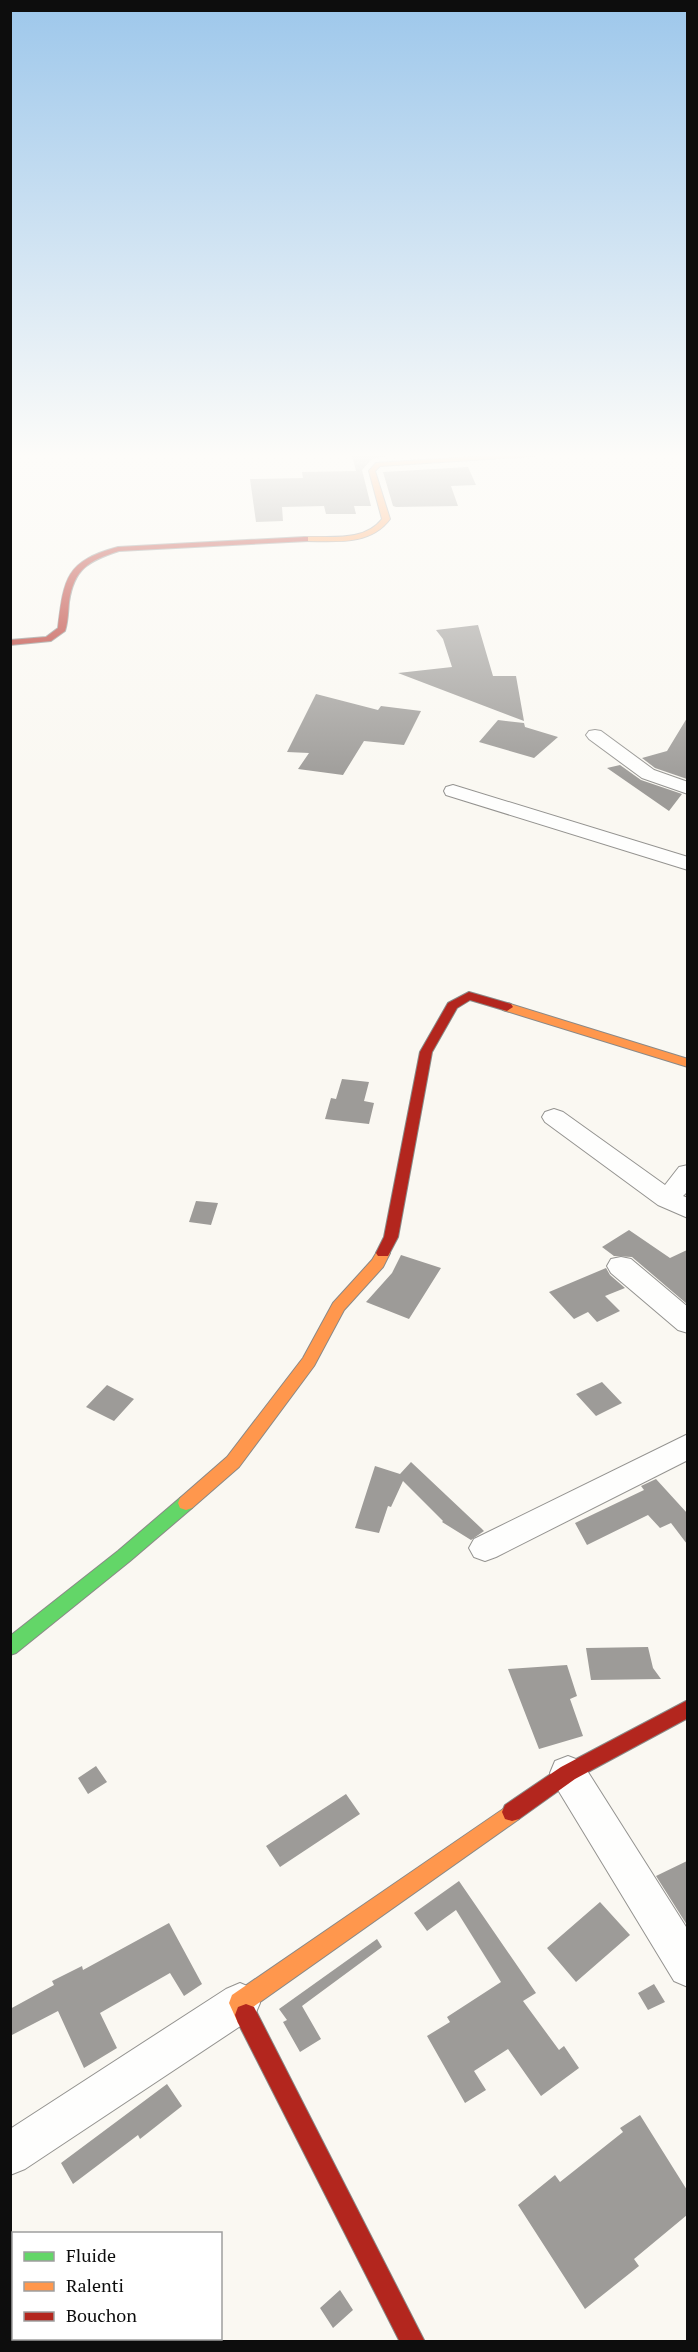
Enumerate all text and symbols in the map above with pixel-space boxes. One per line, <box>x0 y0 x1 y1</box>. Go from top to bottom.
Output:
legend <box>12 2232 222 2340</box>
text: Fluide <box>66 2243 116 2267</box>
text: Ralenti <box>66 2273 124 2297</box>
text: Bouchon <box>66 2303 137 2327</box>

